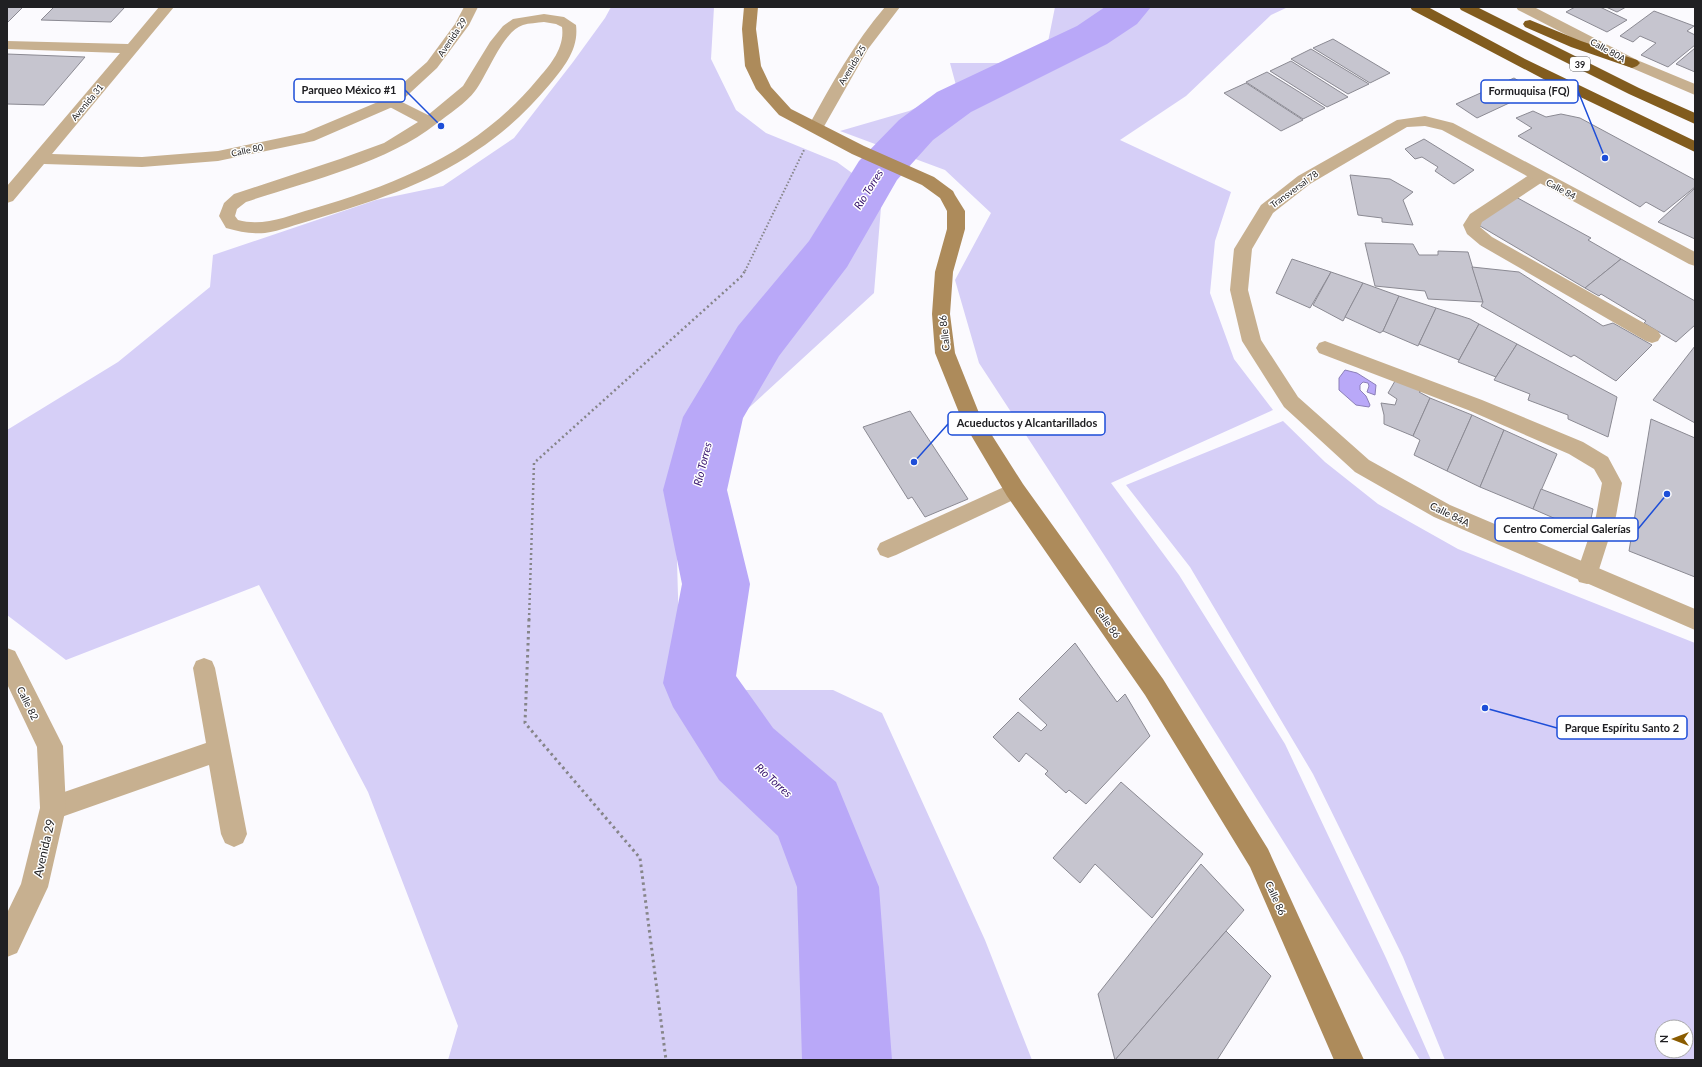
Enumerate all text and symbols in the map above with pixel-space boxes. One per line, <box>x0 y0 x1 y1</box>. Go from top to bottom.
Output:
street label: Avenida 29 <box>435 15 469 59</box>
street label: Calle 80A <box>1589 36 1628 65</box>
street label: Avenida 25 <box>836 43 868 87</box>
road number: 39 <box>1570 57 1590 71</box>
callout: Parqueo México #1 <box>294 79 405 102</box>
callout: Formuquisa (FQ) <box>1481 80 1578 103</box>
street label: Avenida 31 <box>68 81 106 123</box>
text: Parqueo México #1 <box>302 83 397 96</box>
text: Formuquisa (FQ) <box>1489 84 1569 97</box>
street label: Calle 80 <box>230 141 264 159</box>
water label: Río Torres <box>851 166 886 211</box>
street label: Transversal 78 <box>1268 168 1320 210</box>
street label: Calle 84 <box>1544 177 1578 201</box>
street label: Calle 86 <box>936 314 952 351</box>
callout: Acueductos y Alcantarillados <box>948 412 1105 435</box>
text: Acueductos y Alcantarillados <box>956 416 1097 429</box>
water label: Río Torres <box>690 440 714 487</box>
street label: Calle 84A <box>1428 499 1472 529</box>
callout: Centro Comercial Galerías <box>1495 518 1638 541</box>
text: Centro Comercial Galerías <box>1503 522 1631 535</box>
street label: Calle 86 <box>1093 604 1123 640</box>
street label: Calle 82 <box>15 684 41 722</box>
callout: Parque Espíritu Santo 2 <box>1557 716 1687 739</box>
text: Parque Espíritu Santo 2 <box>1565 721 1679 734</box>
water label: Río Torres <box>753 760 795 800</box>
street label: Avenida 29 <box>30 817 58 879</box>
street label: Calle 86 <box>1263 879 1289 917</box>
north arrow <box>1654 1019 1694 1059</box>
text: N <box>1657 1035 1670 1043</box>

